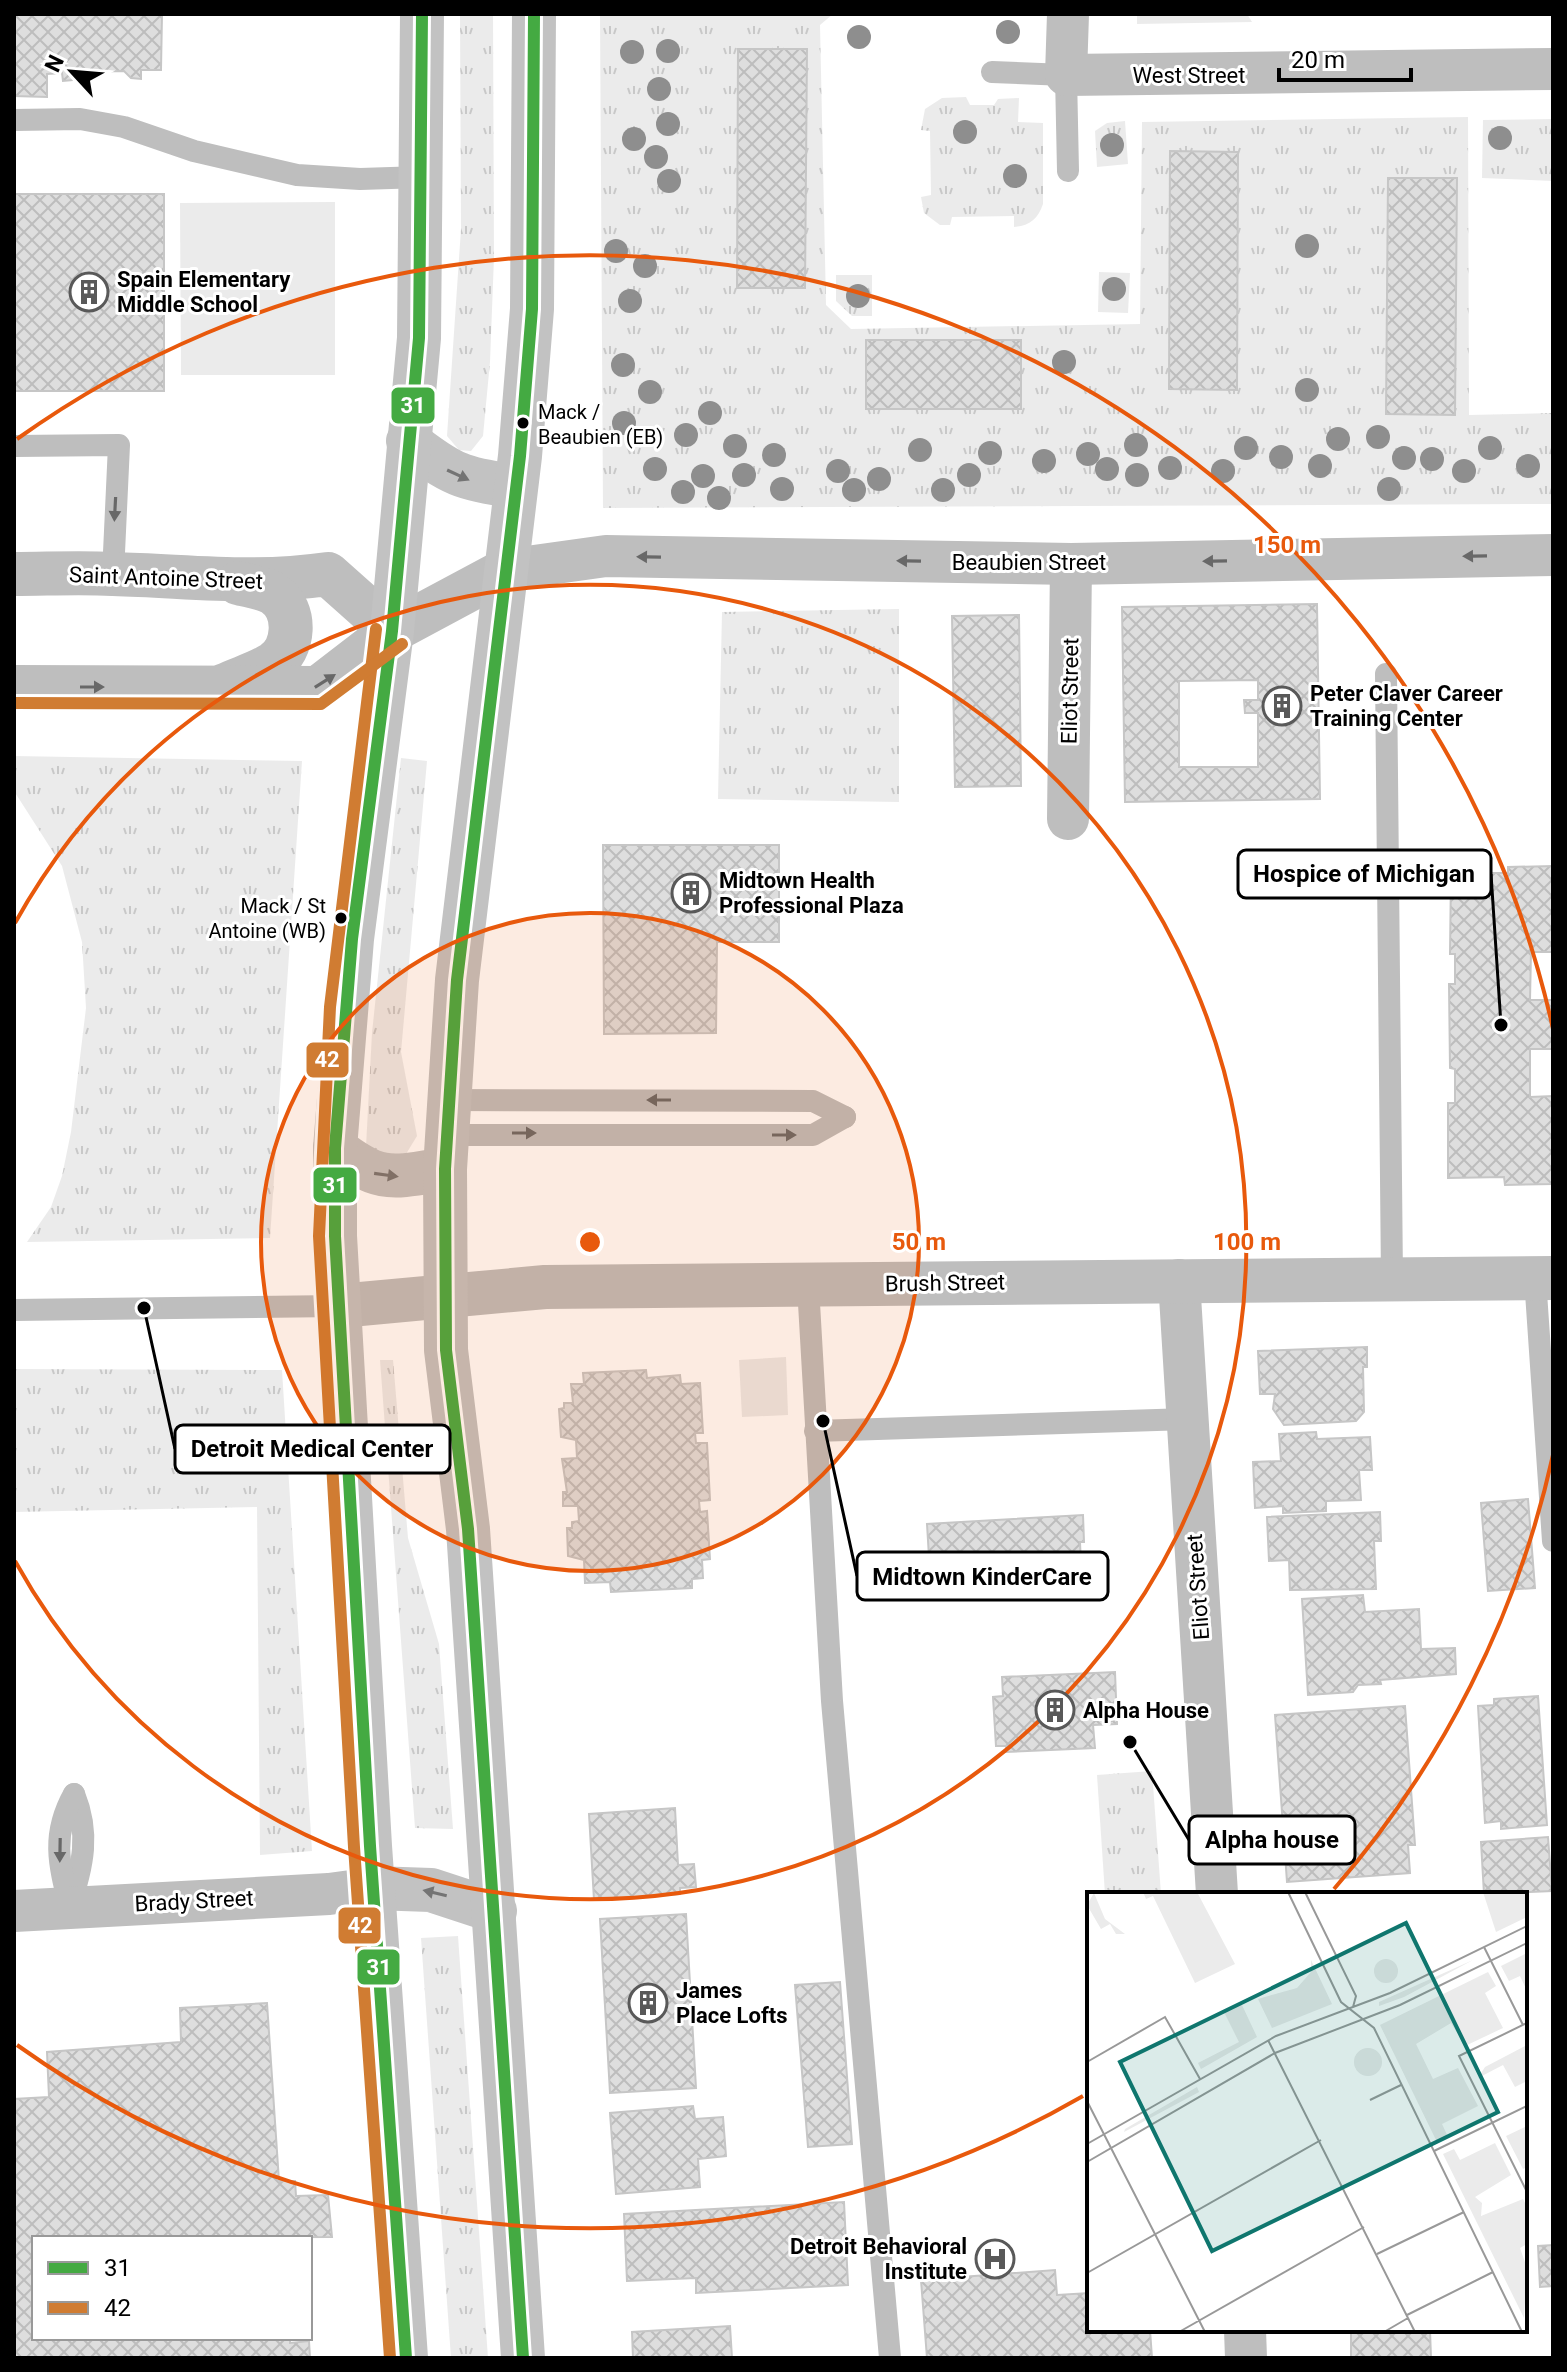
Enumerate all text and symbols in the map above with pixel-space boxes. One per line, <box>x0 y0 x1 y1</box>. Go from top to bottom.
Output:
north arrow <box>32 32 112 112</box>
scale bar <box>1279 32 1411 82</box>
text: 20 m <box>1291 46 1345 74</box>
text: N <box>40 51 69 76</box>
street label: West Street <box>1133 63 1245 88</box>
place label: Spain Elementary Middle School <box>117 267 291 317</box>
building icon: Spain Elementary Middle School <box>68 271 110 313</box>
line badge: 31 <box>390 386 436 425</box>
text: 31 <box>400 393 426 418</box>
place label: Mack / Beaubien (EB) <box>538 400 663 449</box>
marker: Mack / Beaubien (EB) <box>515 415 531 431</box>
one-way arrow <box>446 468 469 482</box>
one-way arrow <box>108 497 121 522</box>
text: 150 m <box>1253 531 1321 559</box>
one-way arrow <box>636 550 661 563</box>
street label: Beaubien Street <box>952 550 1106 575</box>
one-way arrow <box>1462 550 1487 563</box>
one-way arrow <box>896 555 921 567</box>
one-way arrow <box>1202 555 1227 567</box>
street label: Saint Antoine Street <box>69 562 263 594</box>
street label: Eliot Street <box>1057 638 1083 744</box>
one-way arrow <box>313 674 336 689</box>
one-way arrow <box>80 681 105 693</box>
place label: Peter Claver Career Training Center <box>1310 681 1503 731</box>
building icon: Peter Claver Career Training Center <box>1261 685 1303 727</box>
callout: Hospice of Michigan <box>1238 850 1491 898</box>
text: Hospice of Michigan <box>1253 860 1475 888</box>
place label: Midtown Health Professional Plaza <box>719 868 904 918</box>
building icon: Midtown Health Professional Plaza <box>670 872 712 914</box>
place label: Mack / St Antoine (WB) <box>208 894 326 943</box>
marker: Mack / St Antoine (WB) <box>333 910 349 926</box>
line badge: 42 <box>305 1041 350 1079</box>
text: 42 <box>314 1047 340 1072</box>
one-way arrow <box>646 1094 671 1106</box>
one-way arrow <box>512 1127 537 1139</box>
one-way arrow <box>772 1129 797 1141</box>
line badge: 31 <box>312 1166 358 1204</box>
one-way arrow <box>374 1169 399 1182</box>
text: 31 <box>322 1173 348 1198</box>
centre of rings <box>576 1228 604 1256</box>
text: 50 m <box>892 1228 946 1256</box>
text: 100 m <box>1213 1228 1281 1256</box>
street label: Brush Street <box>885 1269 1005 1297</box>
callout: Detroit Medical Center <box>175 1425 450 1473</box>
text: Detroit Medical Center <box>191 1435 433 1463</box>
street label: Eliot Street <box>1182 1533 1214 1641</box>
callout: Midtown KinderCare <box>857 1552 1108 1600</box>
text: Midtown KinderCare <box>872 1563 1092 1591</box>
building icon: Alpha House <box>1034 1689 1076 1731</box>
place label: Alpha House <box>1083 1698 1209 1723</box>
callout: Alpha house <box>1189 1816 1355 1864</box>
text: Alpha house <box>1205 1826 1339 1854</box>
one-way arrow <box>53 1838 66 1863</box>
street label: Brady Street <box>134 1885 254 1917</box>
one-way arrow <box>422 1886 447 1899</box>
inset map <box>1087 1892 1527 2332</box>
line badge: 42 <box>337 1906 382 1945</box>
text: 42 <box>347 1913 373 1938</box>
line badge: 31 <box>356 1948 401 1986</box>
text: 31 <box>366 1955 392 1980</box>
place label: James Place Lofts <box>676 1978 788 2028</box>
building icon: James Place Lofts <box>627 1982 669 2024</box>
place label: Detroit Behavioral Institute <box>790 2234 967 2284</box>
legend <box>32 2236 312 2340</box>
hospital icon: Detroit Behavioral Institute <box>974 2238 1016 2280</box>
text: 31 <box>104 2254 131 2282</box>
text: 42 <box>104 2294 131 2322</box>

